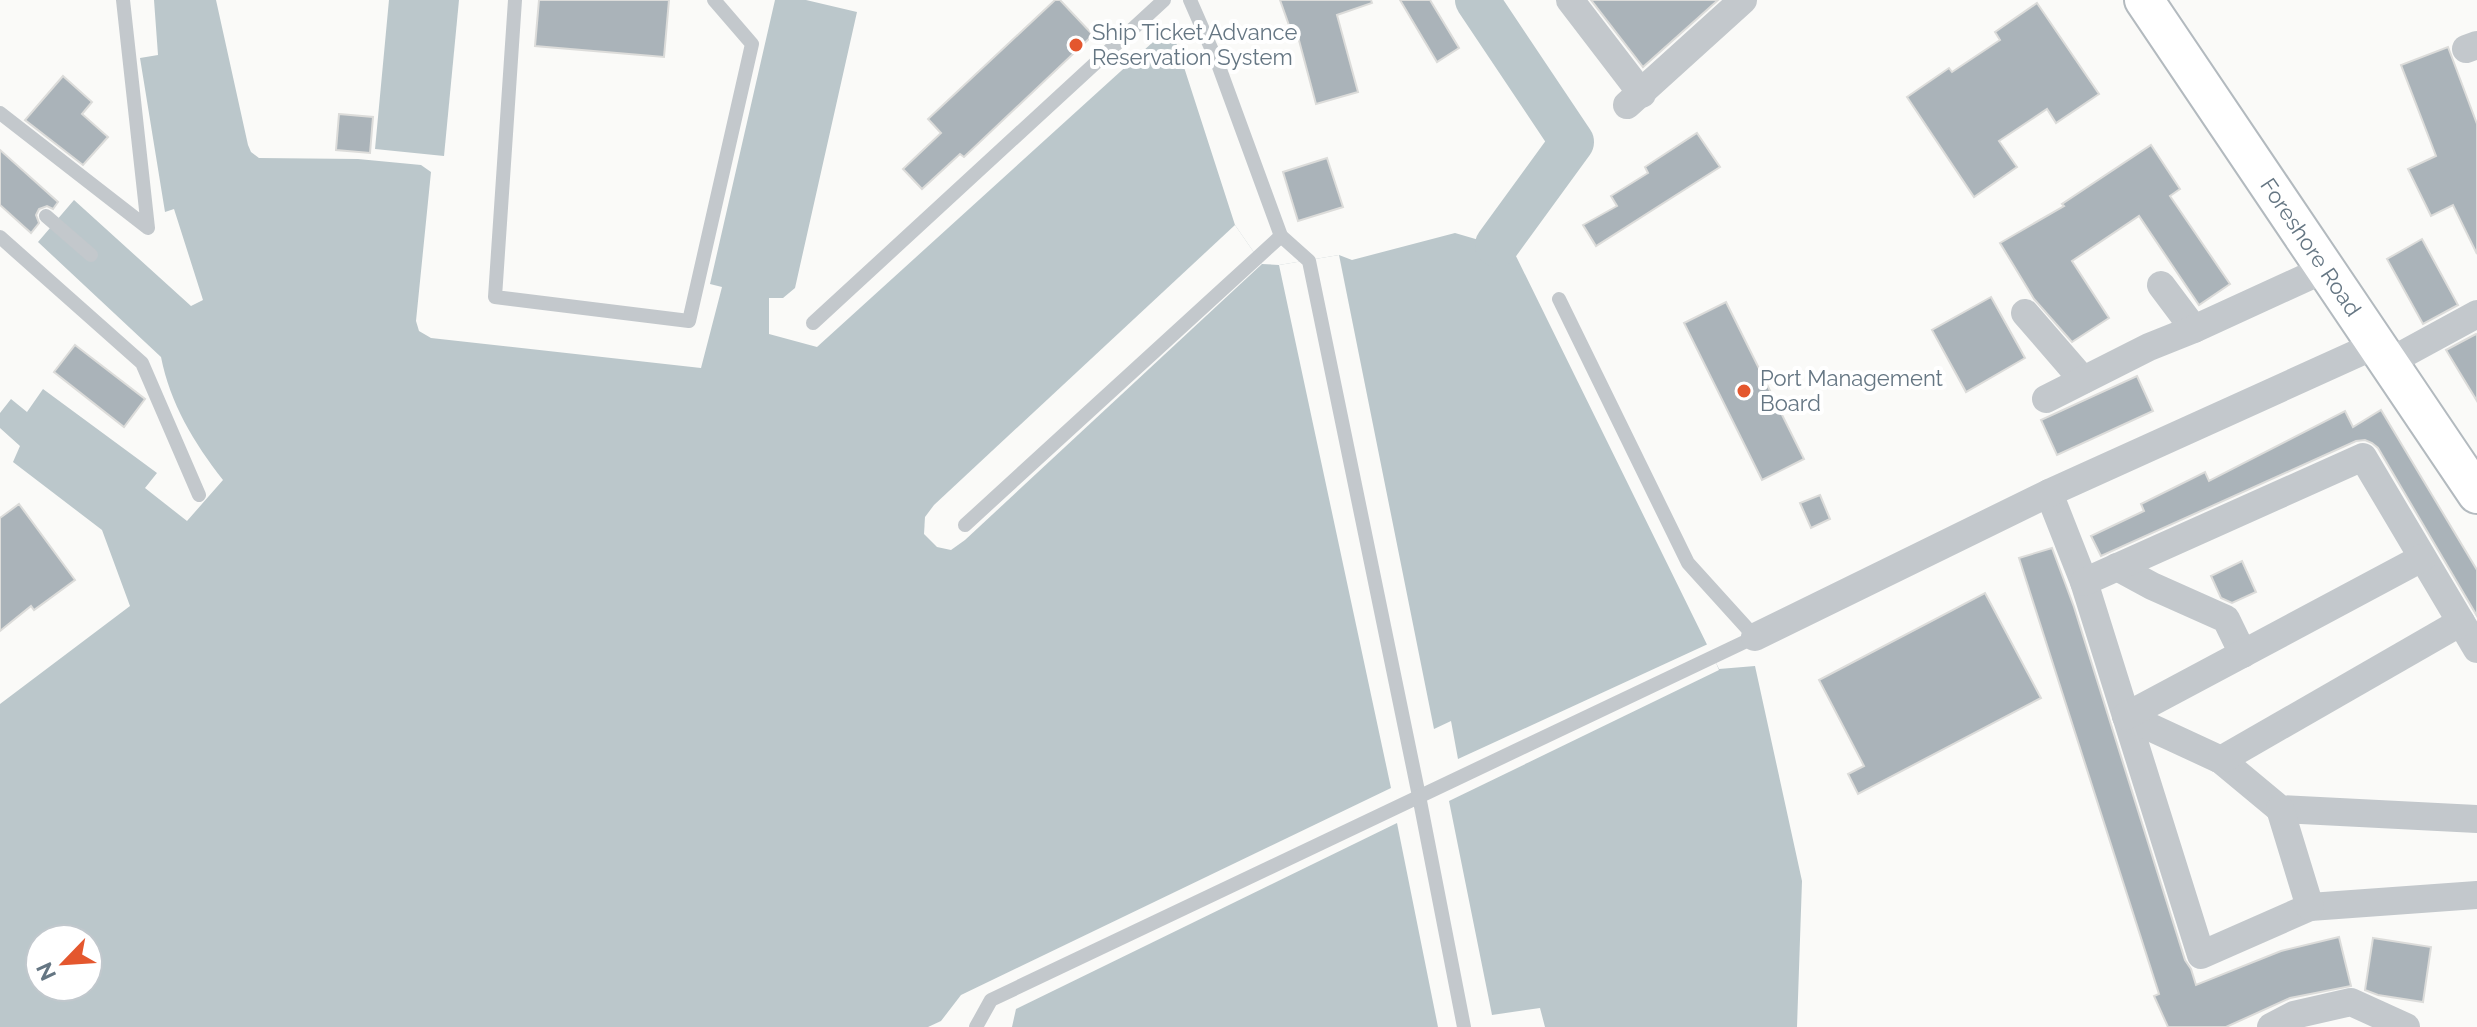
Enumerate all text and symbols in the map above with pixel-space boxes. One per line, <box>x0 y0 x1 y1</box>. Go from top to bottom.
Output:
place label: Ship Ticket Advance Reservation System <box>1092 19 1297 70</box>
marker: Ship Ticket Advance Reservation System <box>1067 36 1085 54</box>
street label: Foreshore Road <box>2255 173 2367 321</box>
place label: Port Management Board <box>1760 365 1944 416</box>
marker: Port Management Board <box>1735 382 1753 400</box>
north arrow <box>24 923 104 1003</box>
text: N <box>31 958 61 985</box>

